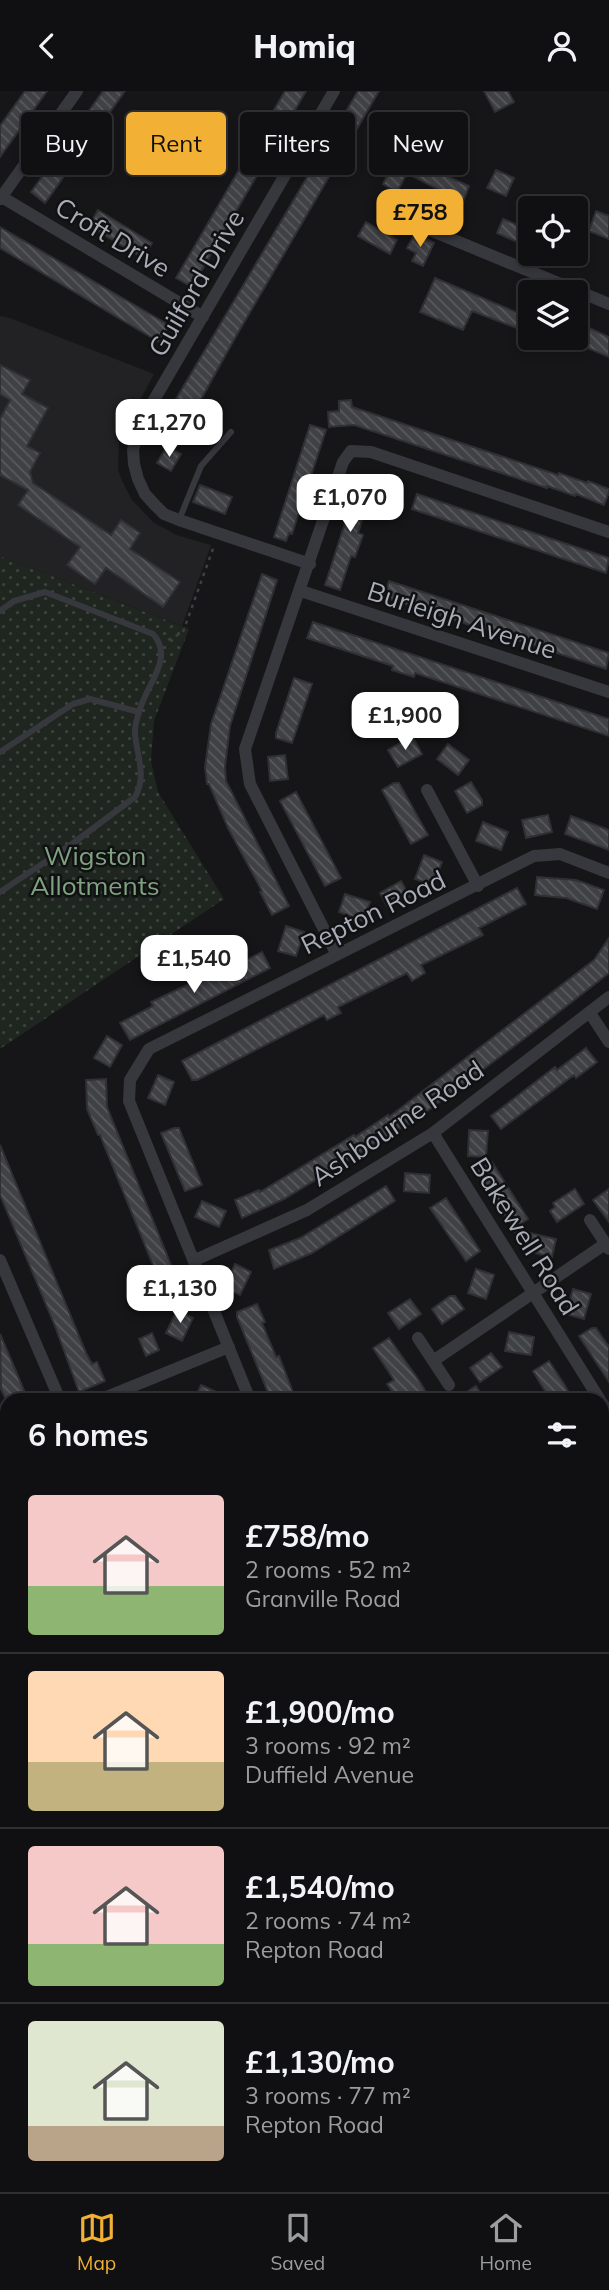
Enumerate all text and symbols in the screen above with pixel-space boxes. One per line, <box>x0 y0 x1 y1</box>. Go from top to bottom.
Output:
text: Homiq <box>253 26 356 66</box>
icon: back <box>28 27 66 65</box>
icon: person <box>543 27 581 65</box>
chip: Buy <box>21 112 112 175</box>
chip: Rent <box>126 112 226 175</box>
chip: Filters <box>240 112 355 175</box>
chip: New <box>369 112 468 175</box>
street label: Croft Drive <box>49 190 177 284</box>
pin: £758 <box>379 190 461 249</box>
map controls <box>518 196 588 350</box>
button: locate <box>518 196 588 266</box>
text: £758 <box>392 197 448 226</box>
street label: Guilford Drive <box>141 204 251 362</box>
button: layers <box>518 280 588 350</box>
pin: £1,270 <box>112 399 226 459</box>
text: £1,270 <box>132 407 206 436</box>
pin: £1,070 <box>293 475 407 534</box>
text: £1,070 <box>313 482 387 511</box>
street label: Burleigh Avenue <box>363 574 561 666</box>
pin: £1,900 <box>348 693 462 752</box>
text: £1,900 <box>368 700 442 729</box>
park label: Wigston Allotments <box>30 839 160 902</box>
street label: Repton Road <box>295 863 451 961</box>
pin: £1,540 <box>137 935 251 995</box>
text: £1,540 <box>157 943 231 972</box>
street label: Ashbourne Road <box>304 1053 490 1193</box>
street label: Bakewell Road <box>463 1151 587 1321</box>
pin: £1,130 <box>123 1265 237 1325</box>
text: £1,130 <box>143 1273 217 1302</box>
text: 6 homes <box>28 1416 149 1454</box>
icon: filters <box>543 1416 581 1454</box>
text: £758/mo <box>245 1517 369 1555</box>
icon: home <box>84 1523 168 1607</box>
text: 2 rooms · 52 m² <box>245 1555 411 1584</box>
text: Granville Road <box>245 1584 401 1613</box>
text: £1,900/mo <box>245 1693 395 1731</box>
icon: home <box>84 1699 168 1783</box>
text: 3 rooms · 92 m² <box>245 1731 411 1760</box>
text: Duffield Avenue <box>245 1760 414 1789</box>
text: £1,540/mo <box>245 1868 395 1906</box>
icon: home <box>84 1874 168 1958</box>
text: 2 rooms · 74 m² <box>245 1906 411 1935</box>
text: Repton Road <box>245 1935 384 1964</box>
text: £1,130/mo <box>245 2043 395 2081</box>
icon: home <box>84 2049 168 2133</box>
text: 3 rooms · 77 m² <box>245 2081 411 2110</box>
text: Repton Road <box>245 2110 384 2139</box>
tab: Map <box>77 2209 116 2275</box>
tab: Saved <box>270 2209 325 2275</box>
tab: Home <box>479 2209 532 2275</box>

